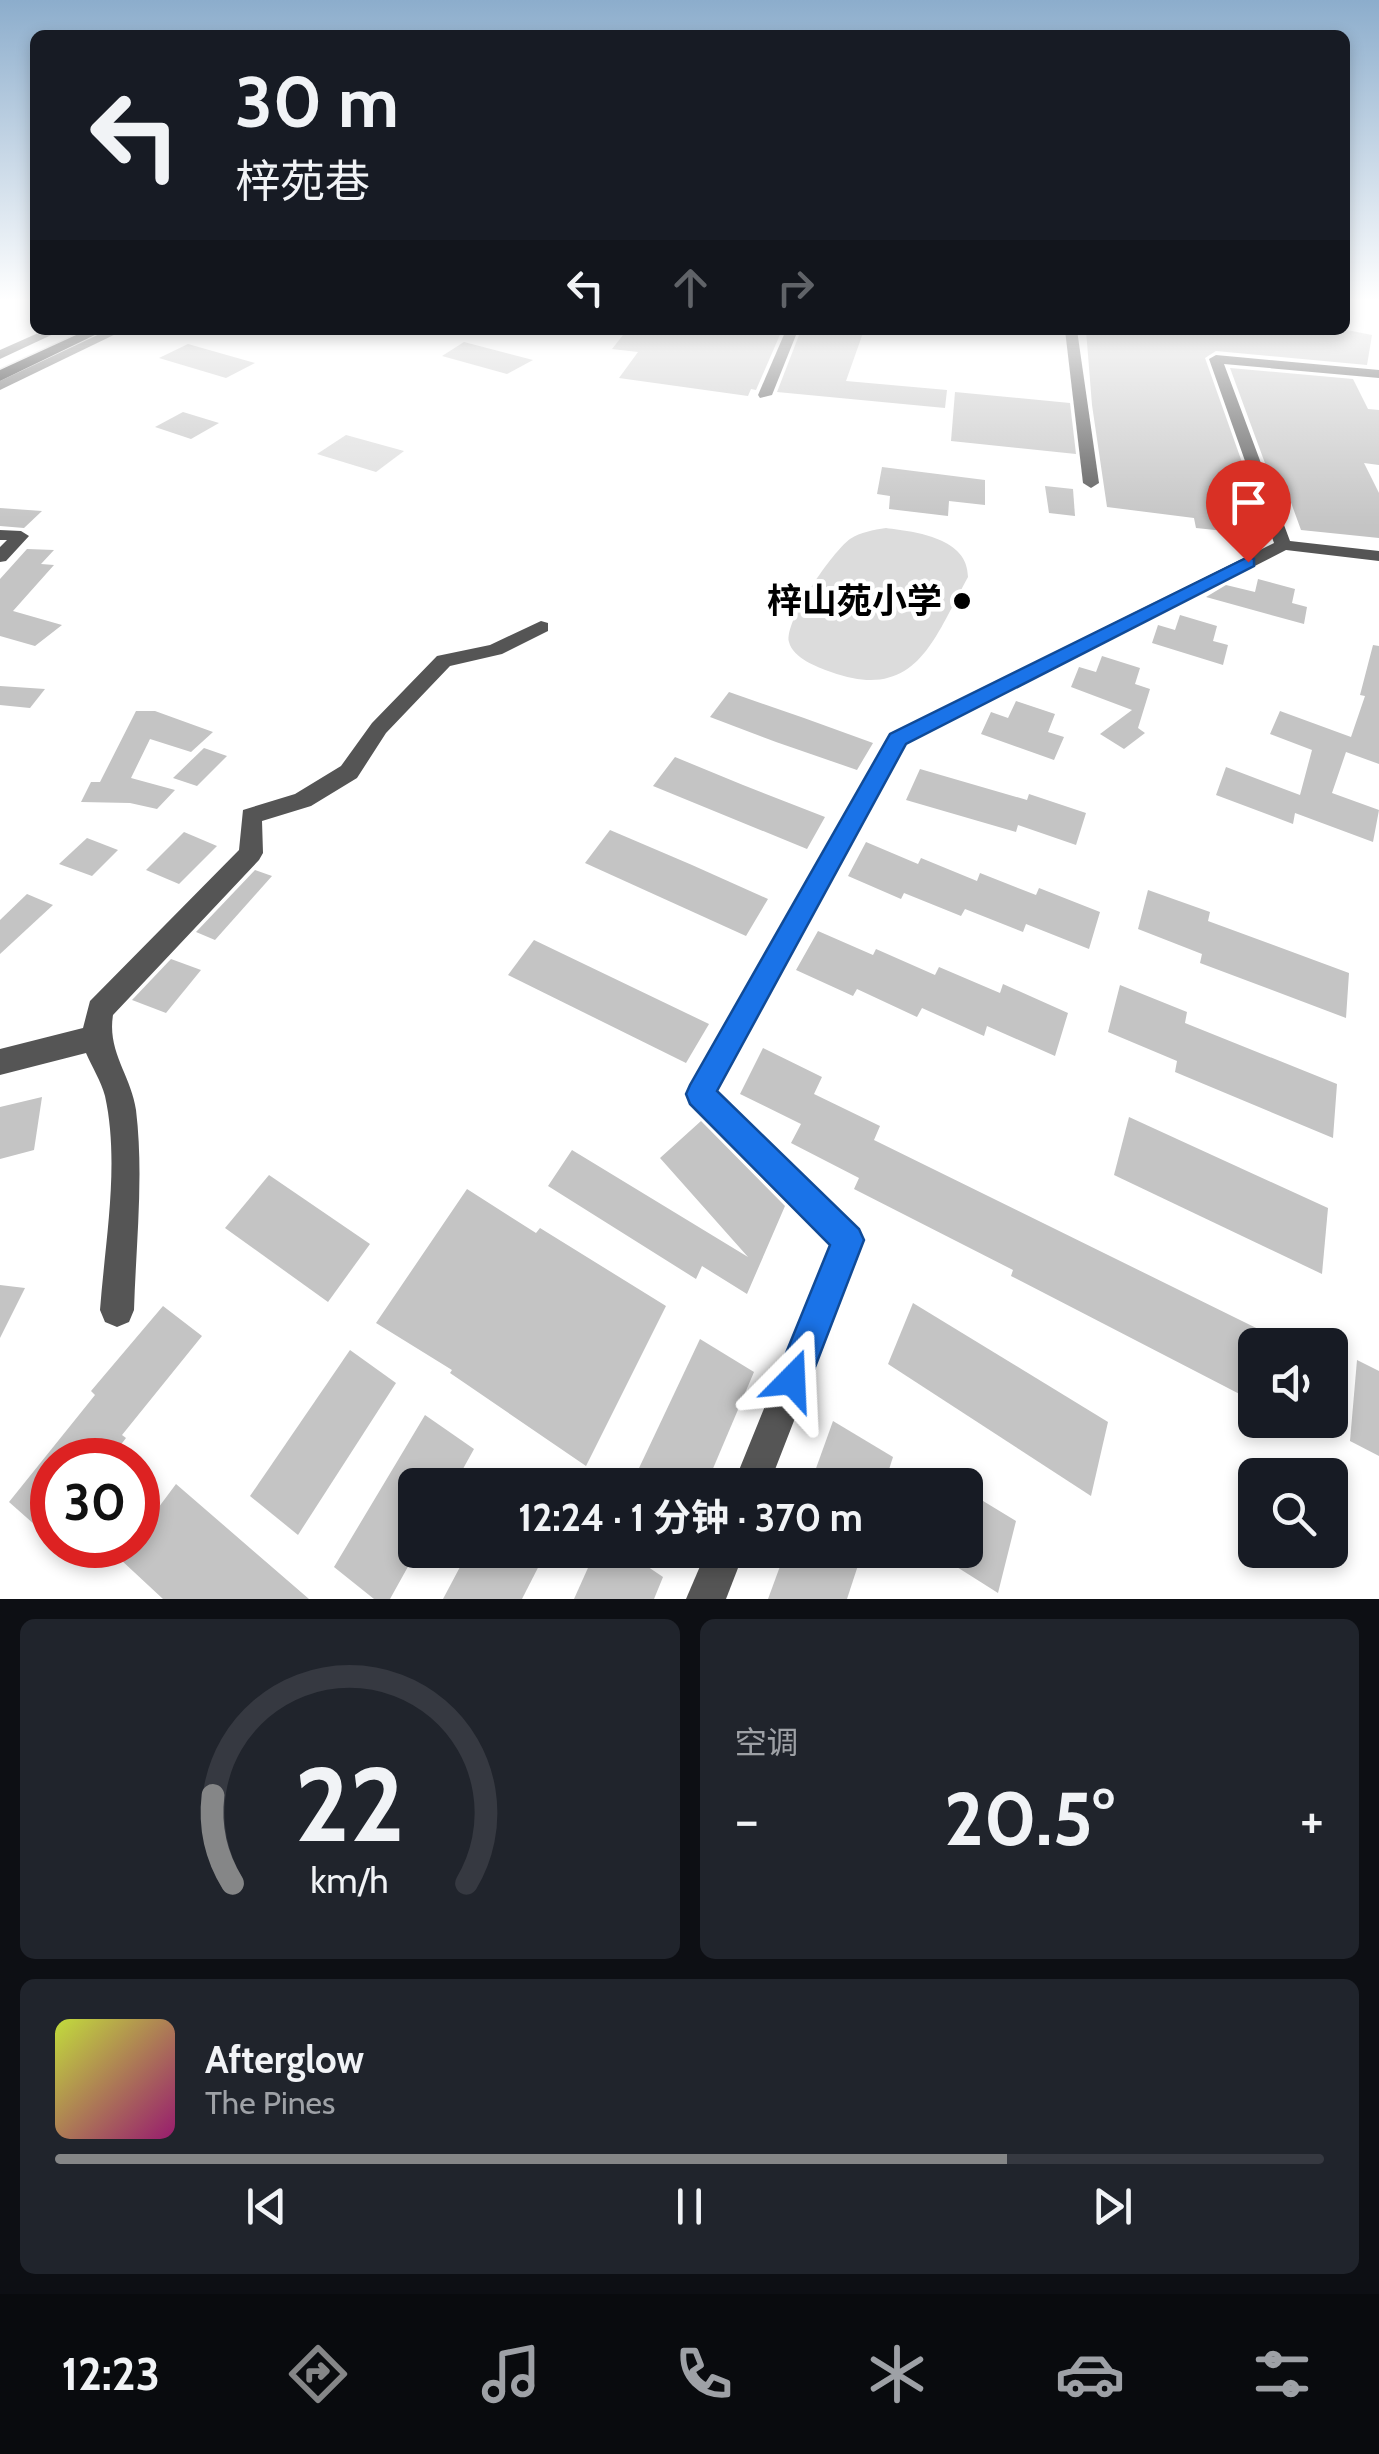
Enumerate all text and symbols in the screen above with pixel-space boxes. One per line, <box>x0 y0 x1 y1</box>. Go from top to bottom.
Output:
text: 30 m <box>235 59 399 145</box>
icon: left <box>70 70 200 200</box>
text: 梓苑巷 <box>235 154 370 208</box>
icon: left <box>558 260 613 315</box>
icon: ahead <box>663 260 718 315</box>
icon: right <box>768 260 823 315</box>
pin <box>1206 460 1291 563</box>
icon: arrive <box>1221 475 1276 530</box>
place label: 梓山苑小学 <box>767 579 942 622</box>
marker: 梓山苑小学 <box>951 590 973 612</box>
position arrow <box>740 1328 844 1432</box>
map controls <box>1238 1328 1348 1568</box>
button: sound <box>1238 1328 1348 1438</box>
speed limit sign: 30 <box>30 1438 160 1568</box>
button: search <box>1238 1458 1348 1568</box>
text: 12:24 · 1 分钟 · 370 m <box>518 1494 863 1541</box>
text: 空调 <box>735 1723 799 1762</box>
text: 22 <box>295 1741 405 1867</box>
text: 20.5° <box>944 1773 1114 1864</box>
text: − <box>735 1786 759 1853</box>
text: + <box>1300 1786 1324 1853</box>
text: km/h <box>311 1859 389 1902</box>
text: Afterglow <box>205 2036 364 2083</box>
text: The Pines <box>205 2083 335 2122</box>
icon: previous <box>239 2179 294 2234</box>
icon: pause <box>662 2179 717 2234</box>
icon: next <box>1085 2179 1140 2234</box>
icon: directions <box>283 2339 353 2409</box>
icon: music <box>476 2339 546 2409</box>
icon: phone <box>669 2339 739 2409</box>
icon: climate <box>862 2339 932 2409</box>
icon: car <box>1055 2339 1125 2409</box>
icon: filters <box>1247 2339 1317 2409</box>
text: 12:23 <box>61 2347 160 2401</box>

